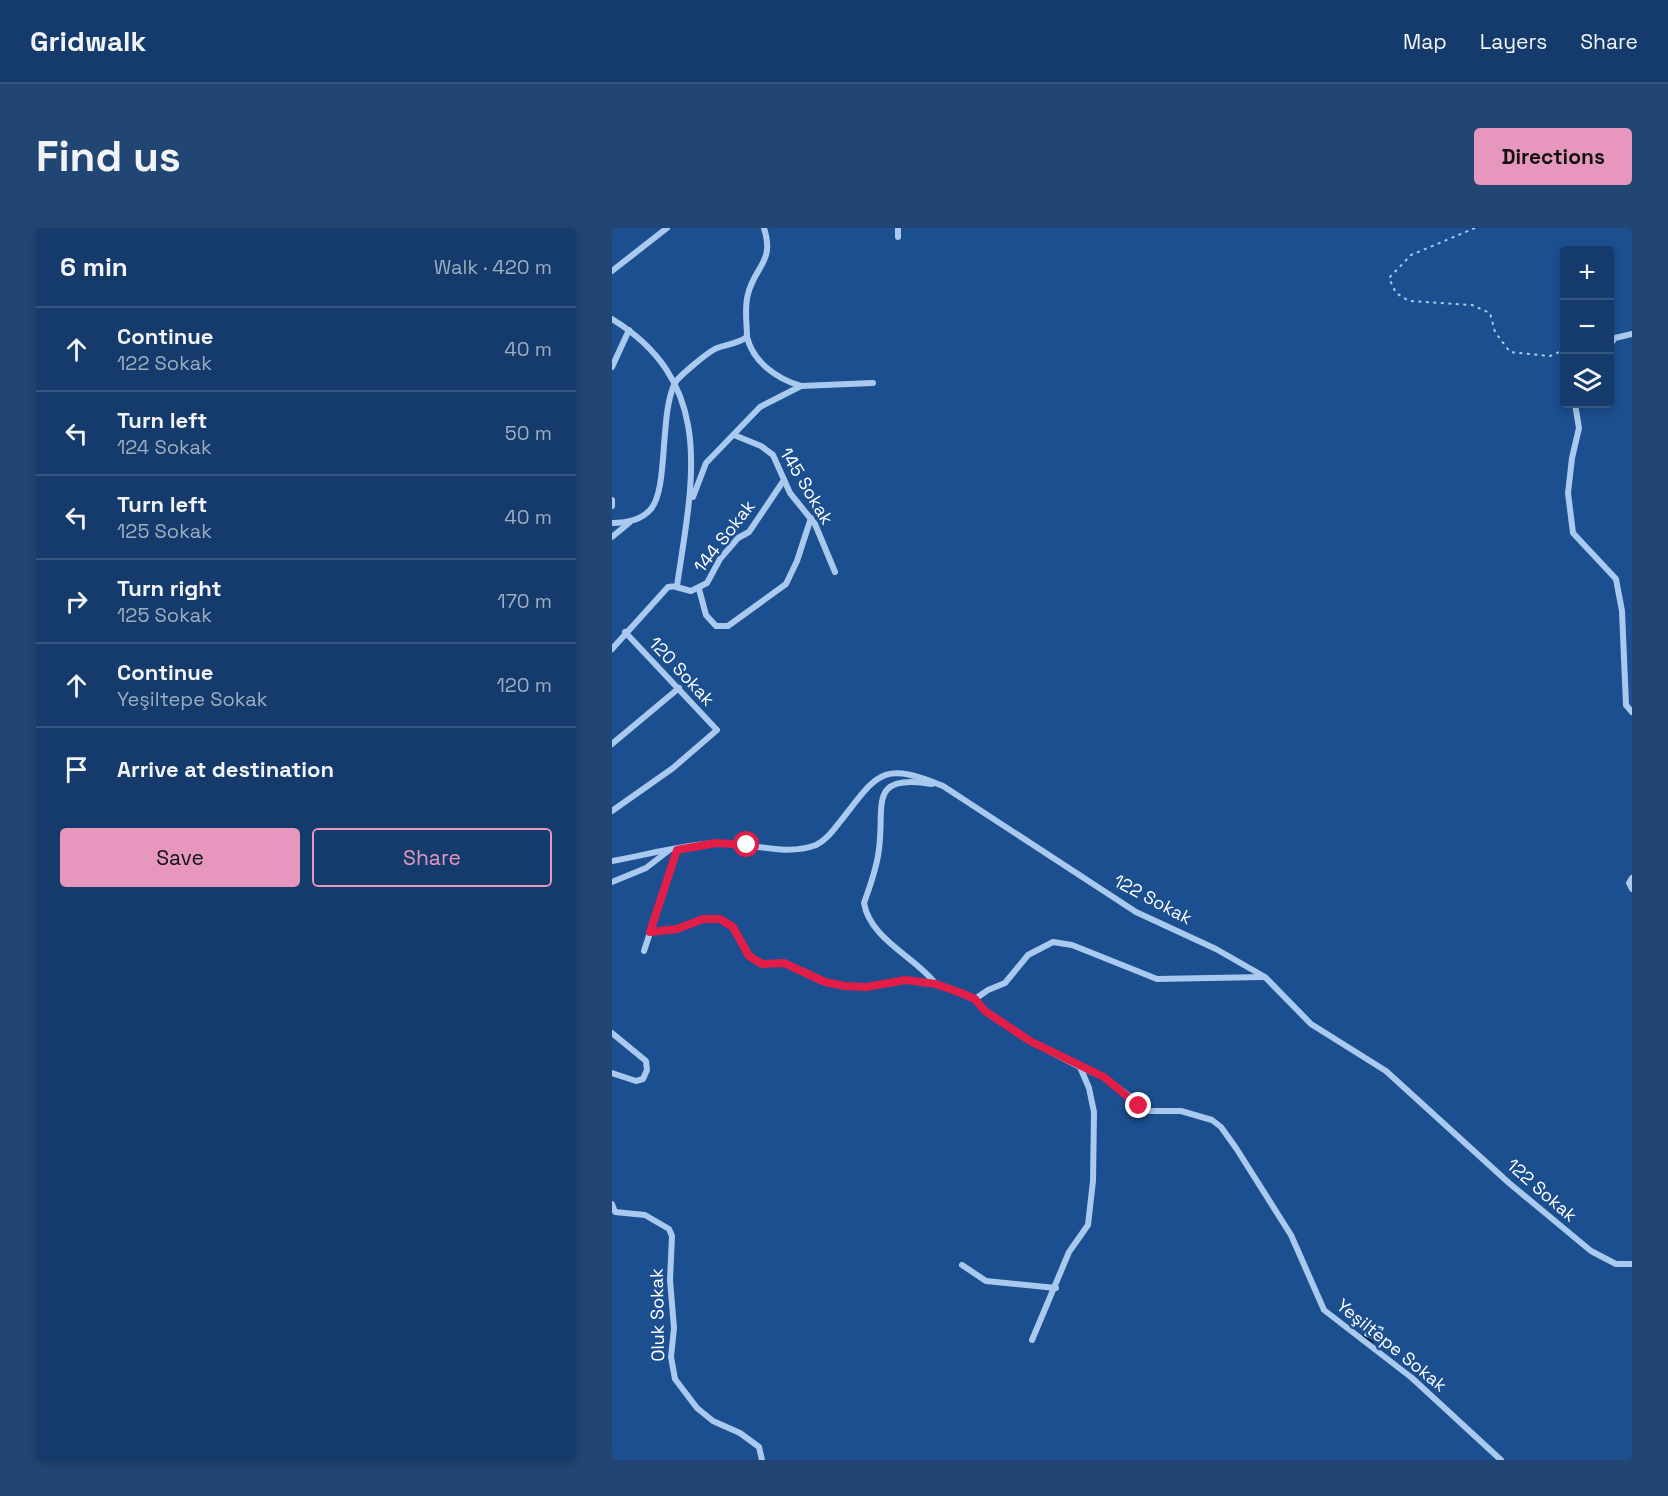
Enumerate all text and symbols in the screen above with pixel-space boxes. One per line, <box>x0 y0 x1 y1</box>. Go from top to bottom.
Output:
text: Gridwalk <box>30 23 146 59</box>
text: Map <box>1403 28 1447 55</box>
text: Layers <box>1480 28 1547 55</box>
text: Share <box>1580 28 1638 55</box>
button: Directions <box>1474 128 1632 185</box>
text: Find us <box>36 130 181 183</box>
map controls <box>1560 246 1614 408</box>
button: + <box>1560 246 1614 300</box>
text: 6 min <box>60 250 128 284</box>
text: Walk · 420 m <box>434 254 552 280</box>
button: − <box>1560 300 1614 354</box>
text: Continue <box>117 322 213 350</box>
icon: ahead <box>60 333 93 366</box>
text: 40 m <box>504 336 552 362</box>
text: 122 Sokak <box>117 350 212 376</box>
button: layers <box>1560 354 1614 408</box>
text: Turn left <box>117 406 207 434</box>
icon: left <box>60 417 93 450</box>
text: 50 m <box>505 420 552 446</box>
text: 124 Sokak <box>117 434 212 460</box>
street label: 145 Sokak <box>775 443 839 529</box>
text: Turn left <box>117 490 207 518</box>
street label: 144 Sokak <box>688 495 760 577</box>
icon: left <box>60 501 93 534</box>
text: 40 m <box>504 504 552 530</box>
text: 125 Sokak <box>117 518 212 544</box>
text: Turn right <box>117 574 222 602</box>
icon: right <box>60 585 93 618</box>
text: 170 m <box>497 588 552 614</box>
text: 125 Sokak <box>117 602 212 628</box>
street label: 120 Sokak <box>644 632 720 711</box>
text: Continue <box>117 658 213 686</box>
icon: ahead <box>60 669 93 702</box>
text: 120 m <box>496 672 552 698</box>
text: Yeşiltepe Sokak <box>117 686 268 712</box>
icon: arrive <box>60 753 93 786</box>
text: Arrive at destination <box>117 755 334 783</box>
button: Save <box>60 828 300 887</box>
button: Share <box>312 828 552 887</box>
route start <box>733 831 759 857</box>
street label: 122 Sokak <box>1110 869 1196 929</box>
route end <box>1125 1092 1151 1118</box>
street label: 122 Sokak <box>1502 1153 1582 1227</box>
street label: Oluk Sokak <box>645 1268 669 1362</box>
street label: Yeşiltepe Sokak <box>1332 1293 1452 1397</box>

